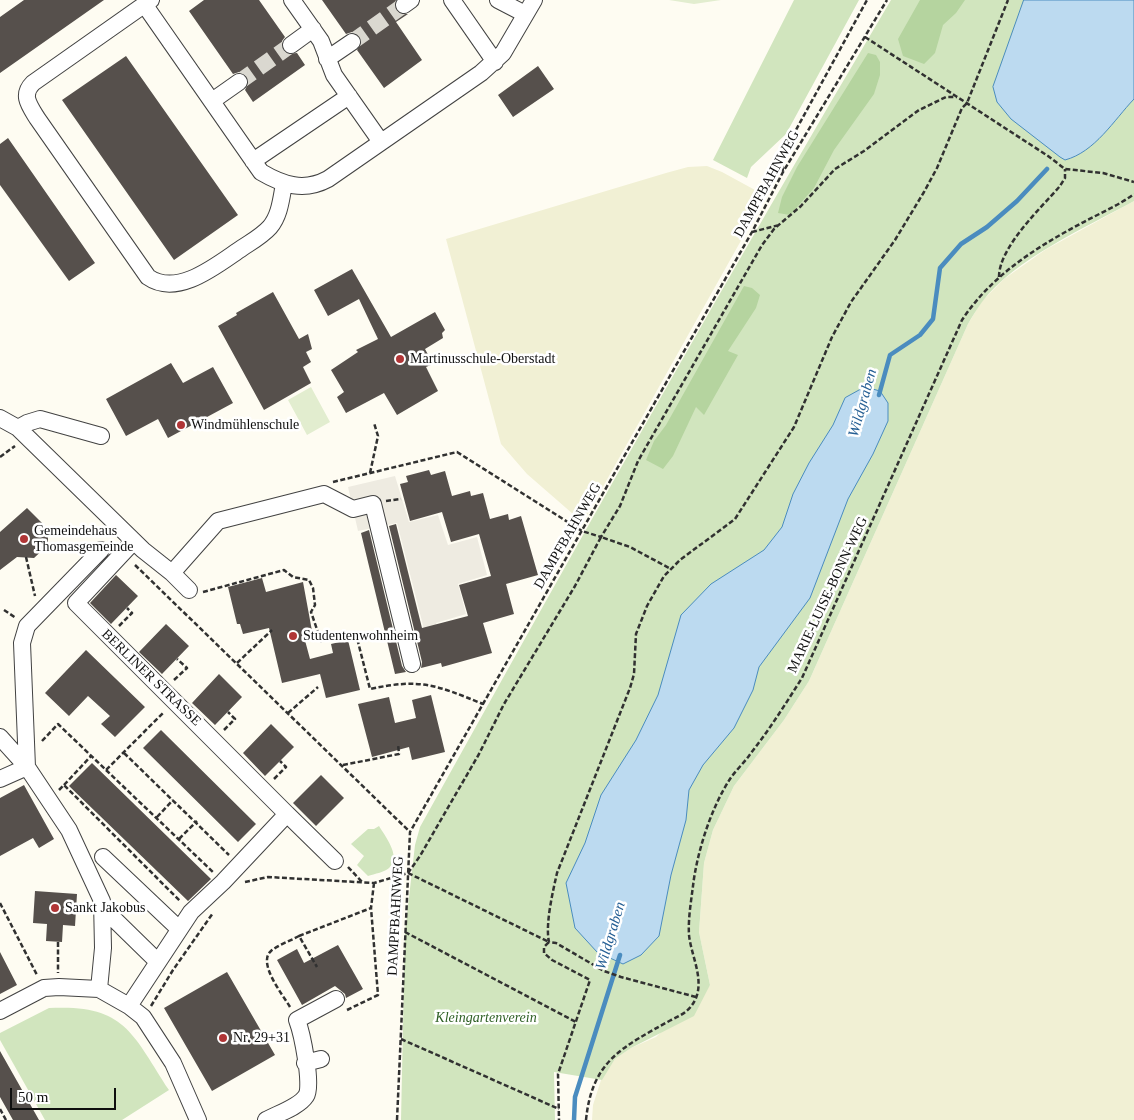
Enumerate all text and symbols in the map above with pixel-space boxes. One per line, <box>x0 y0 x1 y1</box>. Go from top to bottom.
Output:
street label: DAMPFBAHNWEG <box>731 128 803 240</box>
place label: Martinusschule-Oberstadt <box>410 351 555 367</box>
marker: Martinusschule-Oberstadt <box>394 353 406 365</box>
water label: Wildgraben <box>845 367 881 439</box>
place label: Windmühlenschule <box>191 417 299 433</box>
marker: Windmühlenschule <box>175 419 187 431</box>
street label: DAMPFBAHNWEG <box>531 480 605 592</box>
street label: MARIE-LUISE-BONN-WEG <box>784 514 872 676</box>
place label: Gemeindehaus Thomasgemeinde <box>34 523 134 556</box>
marker: Gemeindehaus Thomasgemeinde <box>18 533 30 545</box>
street label: BERLINER STRASSE <box>98 626 204 730</box>
place label: Studentenwohnheim <box>303 628 418 644</box>
marker: Studentenwohnheim <box>287 630 299 642</box>
street label: DAMPFBAHNWEG <box>384 856 408 976</box>
place label: Sankt Jakobus <box>65 900 146 916</box>
water label: Wildgraben <box>592 900 630 972</box>
marker: Sankt Jakobus <box>49 902 61 914</box>
park label: Kleingartenverein <box>435 1010 537 1026</box>
place label: Nr. 29+31 <box>233 1030 290 1046</box>
marker: Nr. 29+31 <box>217 1032 229 1044</box>
scale bar <box>12 1078 119 1110</box>
text: 50 m <box>18 1089 48 1105</box>

